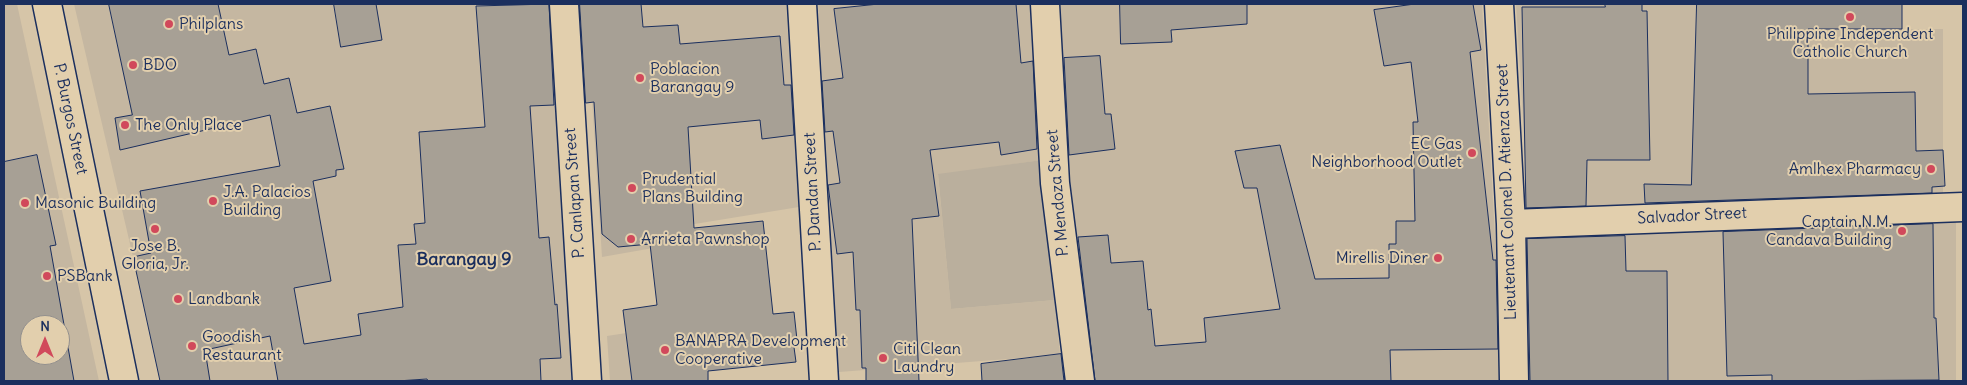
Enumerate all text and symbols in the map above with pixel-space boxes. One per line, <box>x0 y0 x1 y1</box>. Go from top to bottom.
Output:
marker: Philippine Independent Catholic Church <box>1844 11 1856 23</box>
place label: Philplans <box>179 14 243 34</box>
marker: Philplans <box>163 18 175 30</box>
place label: Philippine Independent Catholic Church <box>1767 24 1933 62</box>
place label: BDO <box>143 55 177 75</box>
marker: BDO <box>127 59 139 71</box>
place label: Poblacion Barangay 9 <box>650 59 734 97</box>
street label: P. Burgos Street <box>49 62 91 176</box>
street label: Lieutenant Colonel D. Atienza Street <box>1493 64 1521 320</box>
marker: Poblacion Barangay 9 <box>634 72 646 84</box>
place label: The Only Place <box>135 115 242 135</box>
marker: The Only Place <box>119 119 131 131</box>
street label: P. Canlapan Street <box>561 127 589 259</box>
street label: P. Mendoza Street <box>1043 129 1073 257</box>
street label: P. Dandan Street <box>800 132 826 252</box>
place label: EC Gas Neighborhood Outlet <box>1311 134 1462 172</box>
marker: EC Gas Neighborhood Outlet <box>1466 147 1478 159</box>
place label: Amlhex Pharmacy <box>1789 159 1921 179</box>
marker: Amlhex Pharmacy <box>1925 163 1937 175</box>
place label: Prudential Plans Building <box>642 169 743 207</box>
place label: J.A. Palacios Building <box>223 182 311 220</box>
marker: Prudential Plans Building <box>626 182 638 194</box>
place label: Masonic Building <box>35 193 156 213</box>
marker: J.A. Palacios Building <box>207 195 219 207</box>
marker: Masonic Building <box>19 197 31 209</box>
street label: Salvador Street <box>1637 204 1747 228</box>
place label: Captain N.M. Candava Building <box>1766 212 1892 250</box>
marker: Jose B. Gloria, Jr. <box>149 223 161 235</box>
marker: Captain N.M. Candava Building <box>1896 225 1908 237</box>
place label: Arrieta Pawnshop <box>641 229 770 249</box>
marker: Arrieta Pawnshop <box>625 233 637 245</box>
place label: Jose B. Gloria, Jr. <box>121 236 189 274</box>
place label: Mirellis Diner <box>1336 248 1428 268</box>
district label: Barangay 9 <box>416 249 512 271</box>
marker: Mirellis Diner <box>1432 252 1444 264</box>
place label: PSBank <box>57 266 113 286</box>
marker: PSBank <box>41 270 53 282</box>
place label: Landbank <box>188 289 260 309</box>
marker: Landbank <box>172 293 184 305</box>
north arrow <box>20 315 70 365</box>
text: N <box>40 317 50 335</box>
place label: Goodish Restaurant <box>202 327 282 365</box>
place label: BANAPRA Development Cooperative <box>675 331 846 369</box>
place label: Citi Clean Laundry <box>893 339 961 377</box>
marker: Goodish Restaurant <box>186 340 198 352</box>
marker: BANAPRA Development Cooperative <box>659 344 671 356</box>
marker: Citi Clean Laundry <box>877 352 889 364</box>

